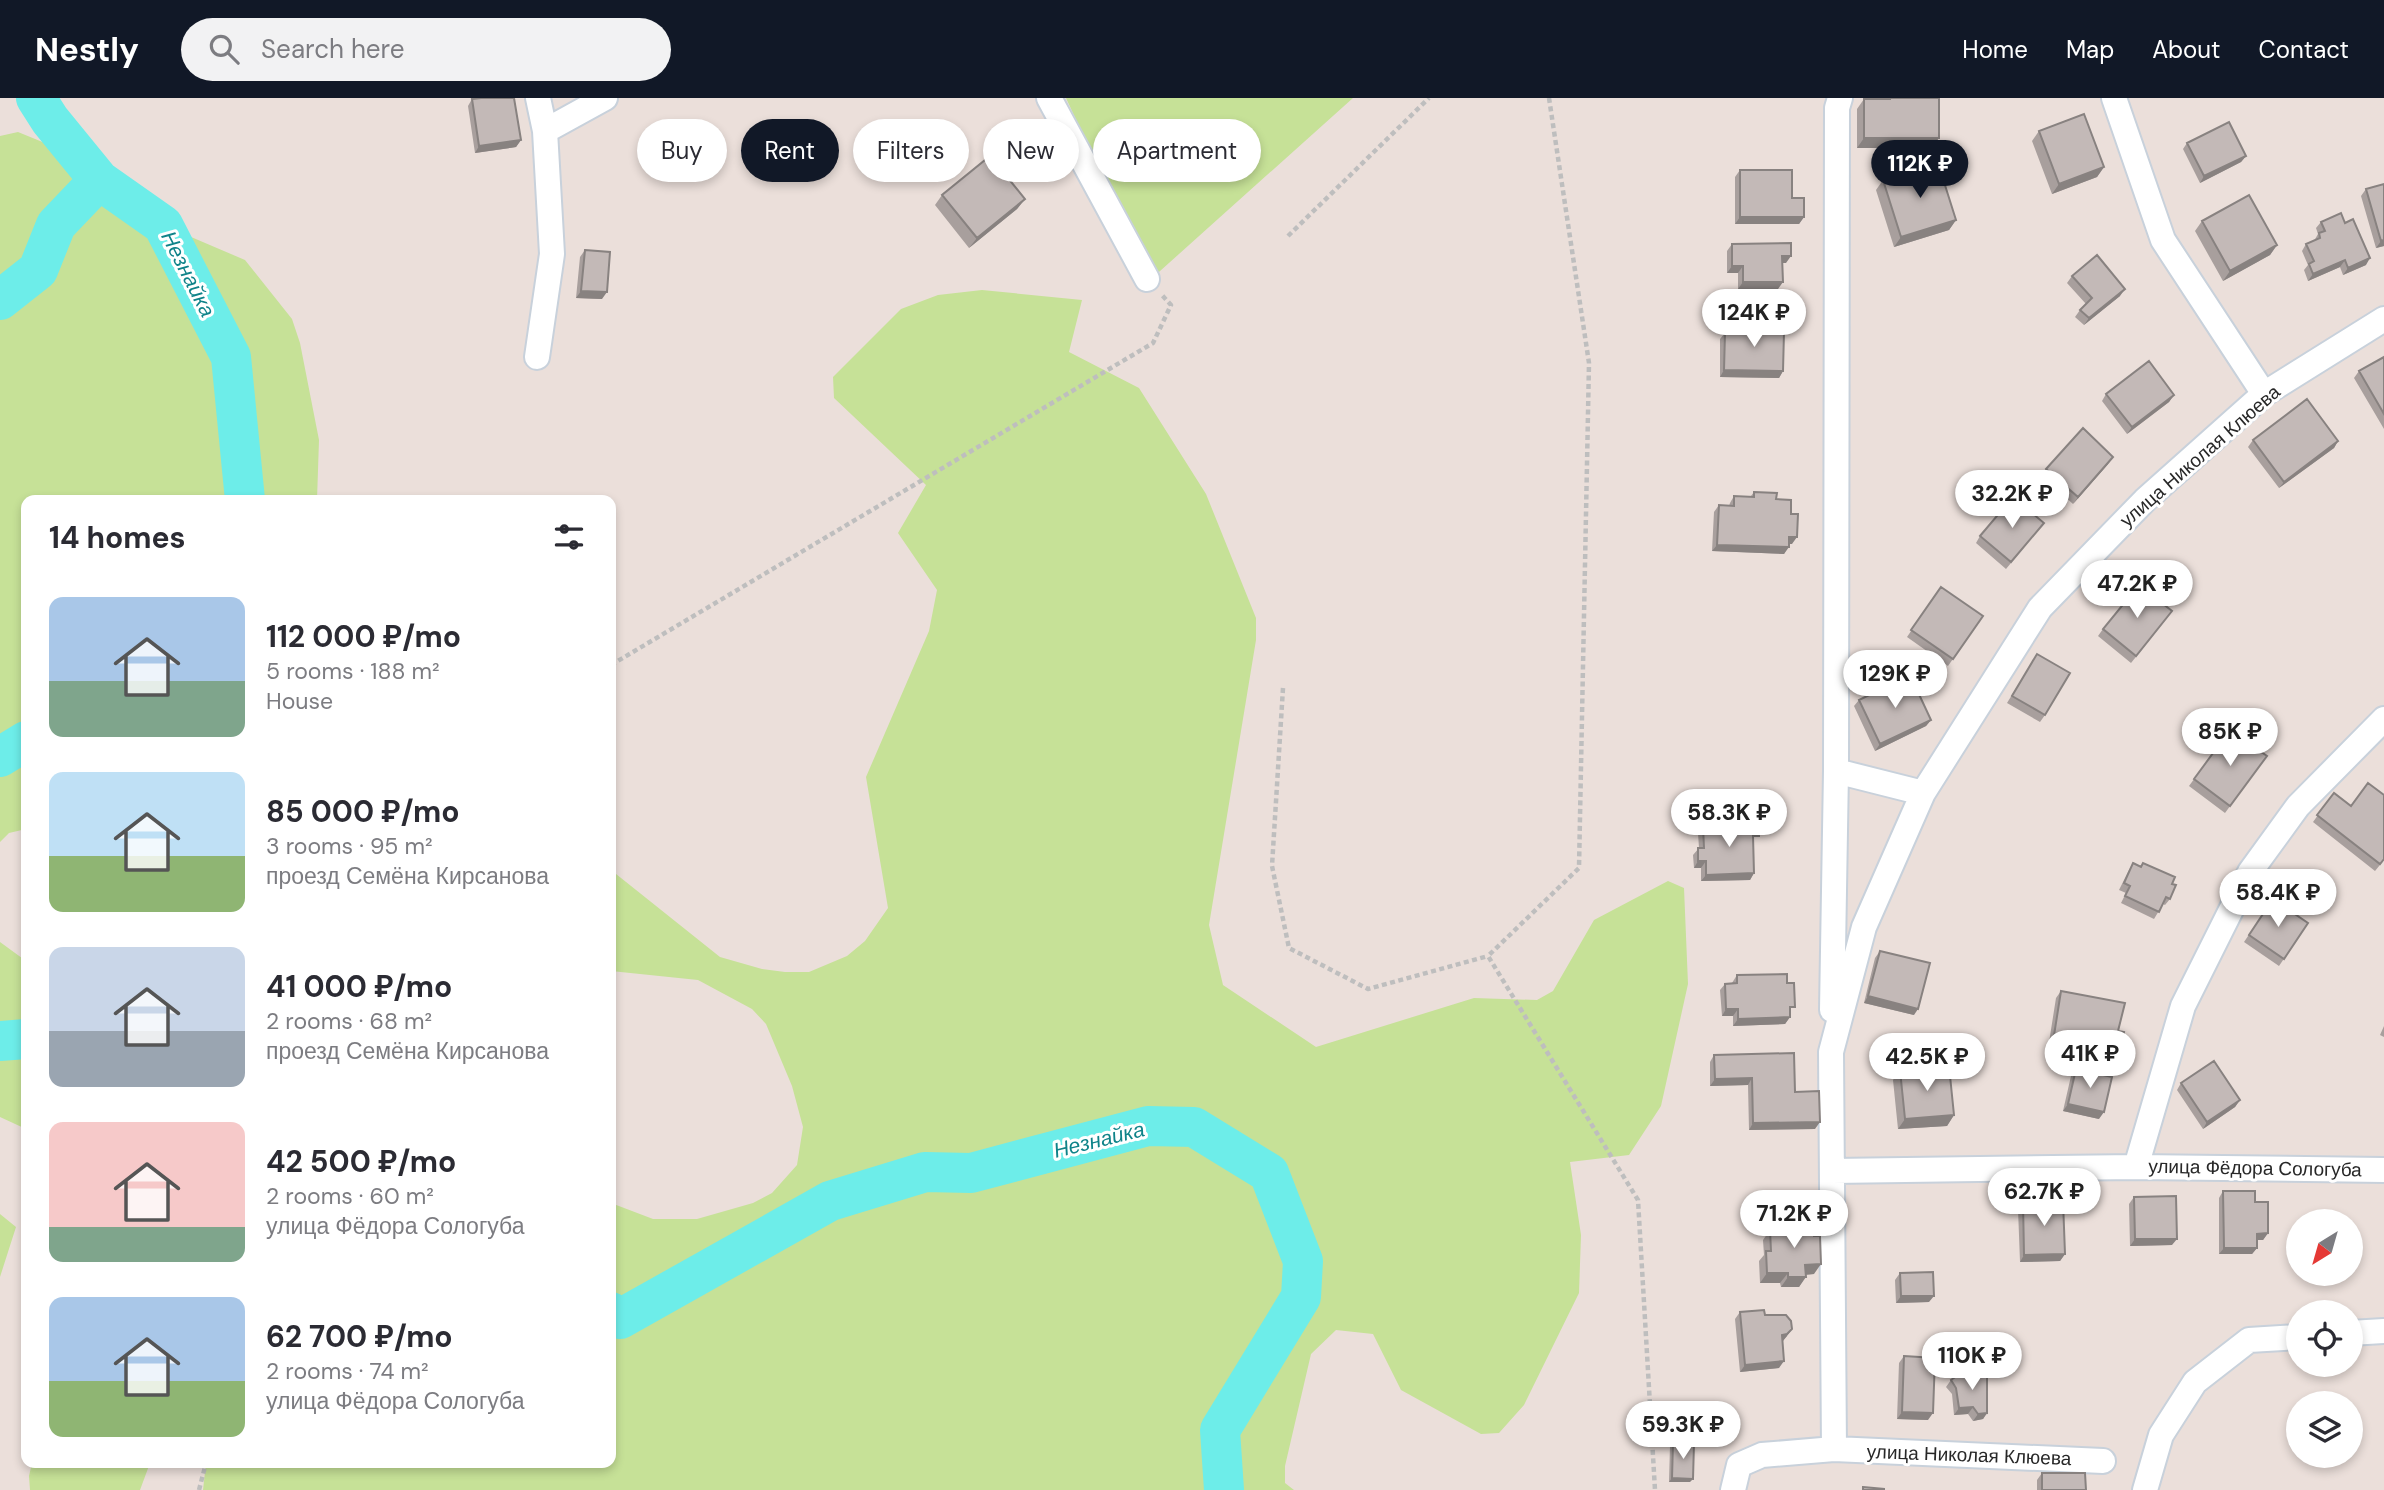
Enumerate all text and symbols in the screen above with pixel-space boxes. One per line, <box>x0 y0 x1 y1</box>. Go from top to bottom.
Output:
search box <box>181 18 671 81</box>
text: Nestly <box>35 28 139 71</box>
icon: search <box>205 30 243 68</box>
text: Search here <box>261 32 405 66</box>
text: Home <box>1962 34 2028 65</box>
text: Map <box>2066 34 2114 65</box>
text: About <box>2152 34 2221 65</box>
text: Contact <box>2259 34 2349 65</box>
chip: Buy <box>637 119 727 182</box>
chip: Rent <box>741 119 839 182</box>
chip: Filters <box>853 119 969 182</box>
chip: New <box>983 119 1079 182</box>
chip: Apartment <box>1093 119 1261 182</box>
pin: 112K ₽ <box>1863 140 1977 200</box>
text: 112K ₽ <box>1887 148 1953 178</box>
water label: Незнайка <box>154 226 222 322</box>
pin: 124K ₽ <box>1697 289 1811 349</box>
text: 124K ₽ <box>1718 297 1790 327</box>
street label: улица Николая Клюева <box>2115 379 2286 533</box>
pin: 32.2K ₽ <box>1947 470 2077 530</box>
text: 32.2K ₽ <box>1971 478 2053 508</box>
text: 14 homes <box>49 518 186 557</box>
icon: filters <box>550 518 588 556</box>
pin: 47.2K ₽ <box>2072 560 2202 620</box>
text: 47.2K ₽ <box>2097 568 2177 598</box>
text: 112 000 ₽/mo <box>266 617 461 656</box>
icon: home <box>105 625 189 709</box>
pin: 129K ₽ <box>1838 650 1952 710</box>
text: 5 rooms · 188 m² <box>266 656 440 686</box>
text: 129K ₽ <box>1859 658 1931 688</box>
text: House <box>266 686 333 716</box>
pin: 85K ₽ <box>2181 708 2279 768</box>
text: 85K ₽ <box>2198 716 2262 746</box>
pin: 58.3K ₽ <box>1664 790 1794 849</box>
text: 85 000 ₽/mo <box>266 792 460 831</box>
text: 58.3K ₽ <box>1687 797 1771 827</box>
icon: home <box>105 800 189 884</box>
text: 3 rooms · 95 m² <box>266 831 433 861</box>
text: проезд Семёна Кирсанова <box>266 861 549 891</box>
pin: 58.4K ₽ <box>2213 870 2343 929</box>
text: 58.4K ₽ <box>2235 877 2321 907</box>
text: 41 000 ₽/mo <box>266 967 452 1006</box>
icon: home <box>105 975 189 1059</box>
text: 2 rooms · 68 m² <box>266 1006 432 1036</box>
pin: 41K ₽ <box>2041 1030 2139 1090</box>
pin: 42.5K ₽ <box>1862 1034 1992 1093</box>
text: проезд Семёна Кирсанова <box>266 1036 549 1066</box>
text: 41K ₽ <box>2061 1038 2119 1068</box>
text: 42.5K ₽ <box>1885 1041 1969 1071</box>
water label: Незнайка <box>1051 1115 1147 1165</box>
text: 42 500 ₽/mo <box>266 1142 456 1181</box>
icon: home <box>105 1150 189 1234</box>
street label: улица Фёдора Сологуба <box>2148 1154 2362 1182</box>
pin: 62.7K ₽ <box>1979 1168 2109 1228</box>
text: 62.7K ₽ <box>2004 1176 2084 1206</box>
text: 2 rooms · 60 m² <box>266 1181 434 1211</box>
pin: 71.2K ₽ <box>1729 1190 1859 1250</box>
text: 71.2K ₽ <box>1756 1198 1832 1228</box>
north arrow <box>2286 1209 2362 1286</box>
map controls <box>2286 1209 2363 1468</box>
text: улица Фёдора Сологуба <box>266 1211 525 1241</box>
button: locate <box>2286 1300 2363 1377</box>
text: 62 700 ₽/mo <box>266 1317 453 1356</box>
icon: home <box>105 1325 189 1409</box>
pin: 110K ₽ <box>1915 1332 2029 1392</box>
text: 110K ₽ <box>1938 1340 2006 1370</box>
text: 2 rooms · 74 m² <box>266 1356 429 1386</box>
text: улица Фёдора Сологуба <box>266 1386 525 1416</box>
button: layers <box>2286 1391 2363 1468</box>
pin: 59.3K ₽ <box>1618 1402 1748 1461</box>
text: 59.3K ₽ <box>1642 1409 1724 1439</box>
street label: улица Николая Клюева <box>1866 1439 2072 1471</box>

